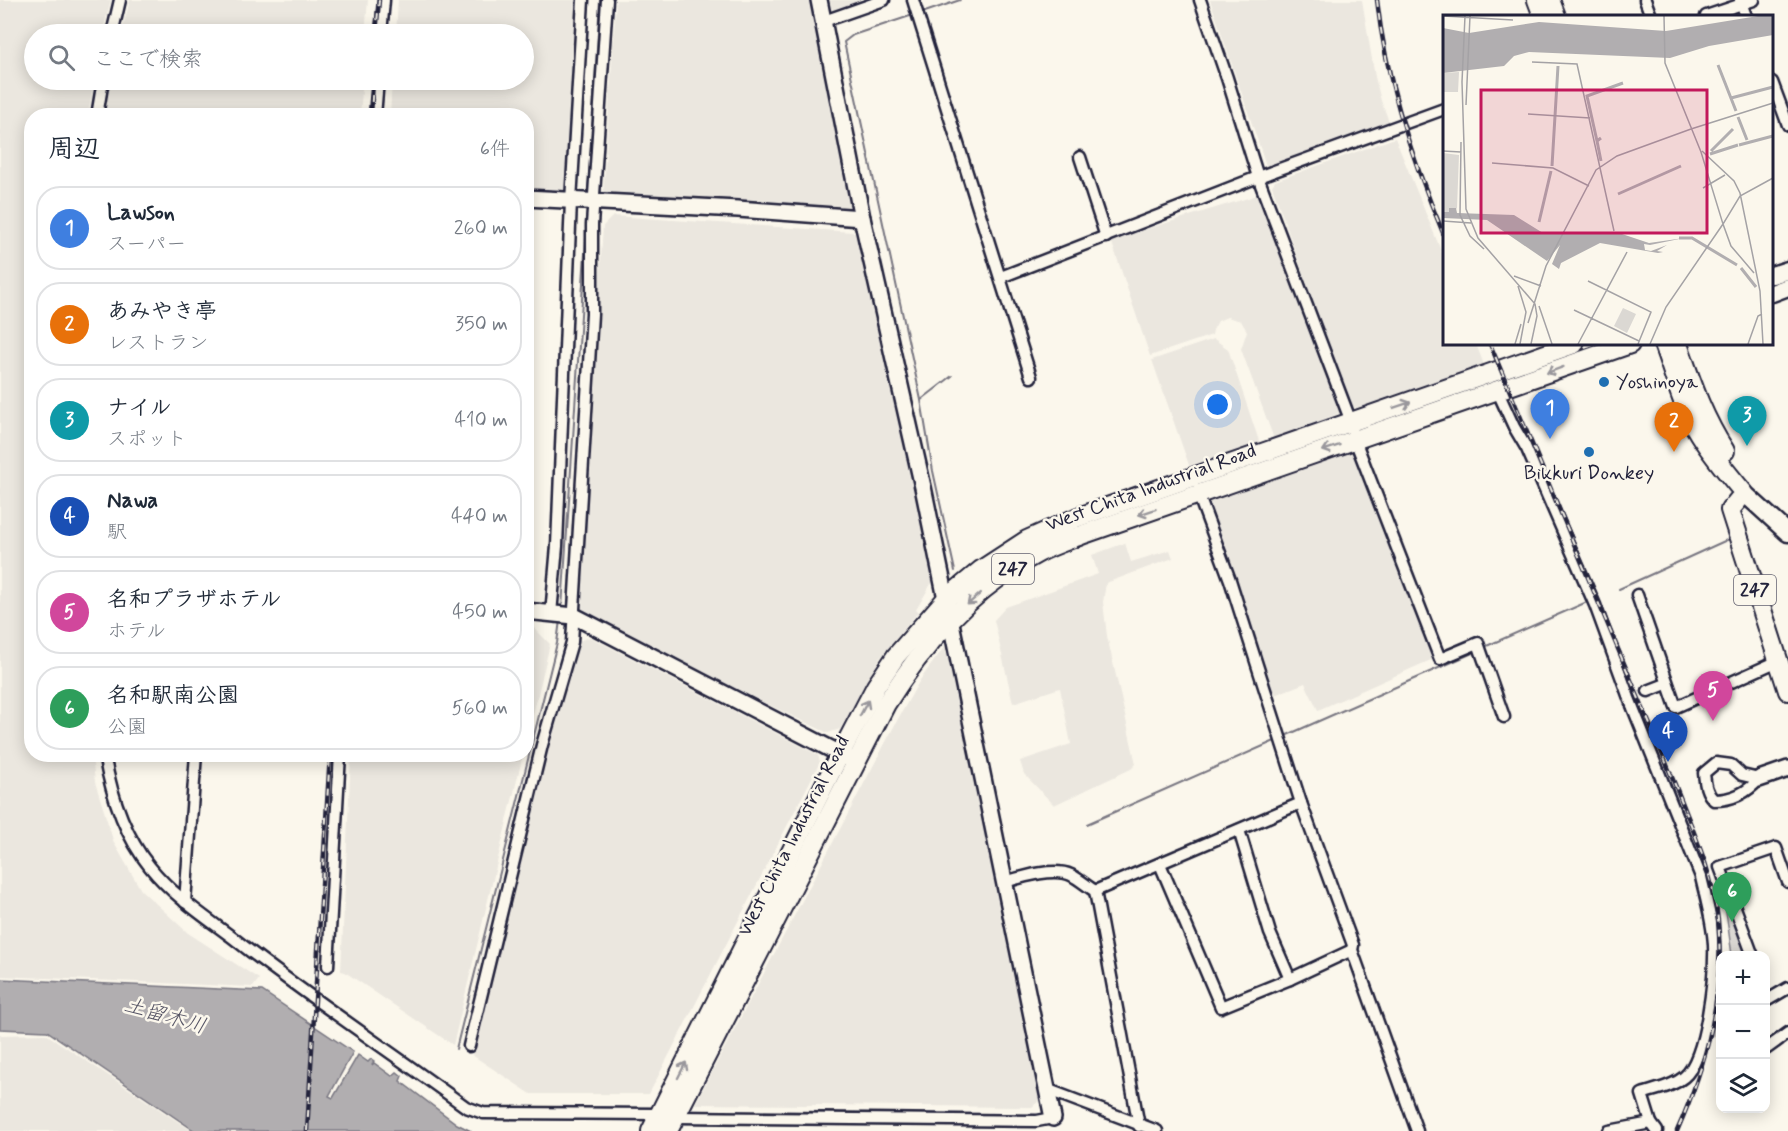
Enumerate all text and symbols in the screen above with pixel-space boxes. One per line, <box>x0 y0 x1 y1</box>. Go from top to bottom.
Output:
inset map <box>1443 15 1773 345</box>
search box <box>24 24 534 90</box>
icon: search <box>45 41 78 74</box>
text: ここで検索 <box>93 46 203 74</box>
text: 周辺 <box>48 133 100 167</box>
text: 6件 <box>480 136 510 163</box>
text: Lawson <box>107 199 175 227</box>
text: 1 <box>65 215 74 242</box>
text: 260 m <box>454 215 508 242</box>
text: スーパー <box>107 231 186 258</box>
text: あみやき亭 <box>107 298 217 326</box>
text: 2 <box>65 311 74 338</box>
text: 350 m <box>455 311 508 338</box>
text: レストラン <box>107 330 209 357</box>
one-way arrow <box>1546 366 1565 377</box>
place label: Yoshinoya <box>1616 369 1699 396</box>
marker: Yoshinoya <box>1597 375 1611 389</box>
your location <box>1203 390 1232 419</box>
pin: 1 <box>1530 390 1570 439</box>
text: ナイル <box>107 394 172 422</box>
pin: 3 <box>1728 396 1766 446</box>
one-way arrow <box>1392 398 1411 409</box>
pin: 2 <box>1654 402 1694 452</box>
text: 3 <box>65 407 74 434</box>
text: 410 m <box>454 407 508 434</box>
text: スポット <box>107 426 187 453</box>
street label: West Chita Industrial Road <box>1042 437 1260 539</box>
one-way arrow <box>1322 444 1341 455</box>
marker: Bikkuri Donkey <box>1582 445 1596 459</box>
place label: Bikkuri Donkey <box>1524 460 1654 487</box>
text: Nawa <box>107 487 158 515</box>
text: 4 <box>64 503 75 530</box>
text: 440 m <box>451 503 508 530</box>
one-way arrow <box>1138 508 1157 519</box>
text: 駅 <box>107 519 127 546</box>
road number: 247 <box>992 554 1034 584</box>
road number: 247 <box>1734 575 1776 605</box>
text: 名和プラザホテル <box>107 586 282 614</box>
one-way arrow <box>967 592 982 606</box>
text: 5 <box>64 599 76 626</box>
text: 450 m <box>452 599 508 626</box>
text: ホテル <box>107 618 166 645</box>
pin: 5 <box>1694 672 1732 721</box>
text: 名和駅南公園 <box>107 682 239 710</box>
text: 6 <box>64 695 75 722</box>
text: 560 m <box>452 695 508 722</box>
one-way arrow <box>859 700 870 718</box>
pin: 4 <box>1648 712 1688 762</box>
text: 公園 <box>107 714 147 741</box>
street label: West Chita Industrial Road <box>732 731 856 941</box>
pin: 6 <box>1712 872 1752 922</box>
map controls <box>1716 951 1770 1113</box>
button: + <box>1716 951 1770 1005</box>
water label: 土留木川 <box>121 991 209 1041</box>
button: − <box>1716 1005 1770 1059</box>
button: layers <box>1716 1059 1770 1113</box>
one-way arrow <box>677 1061 689 1079</box>

